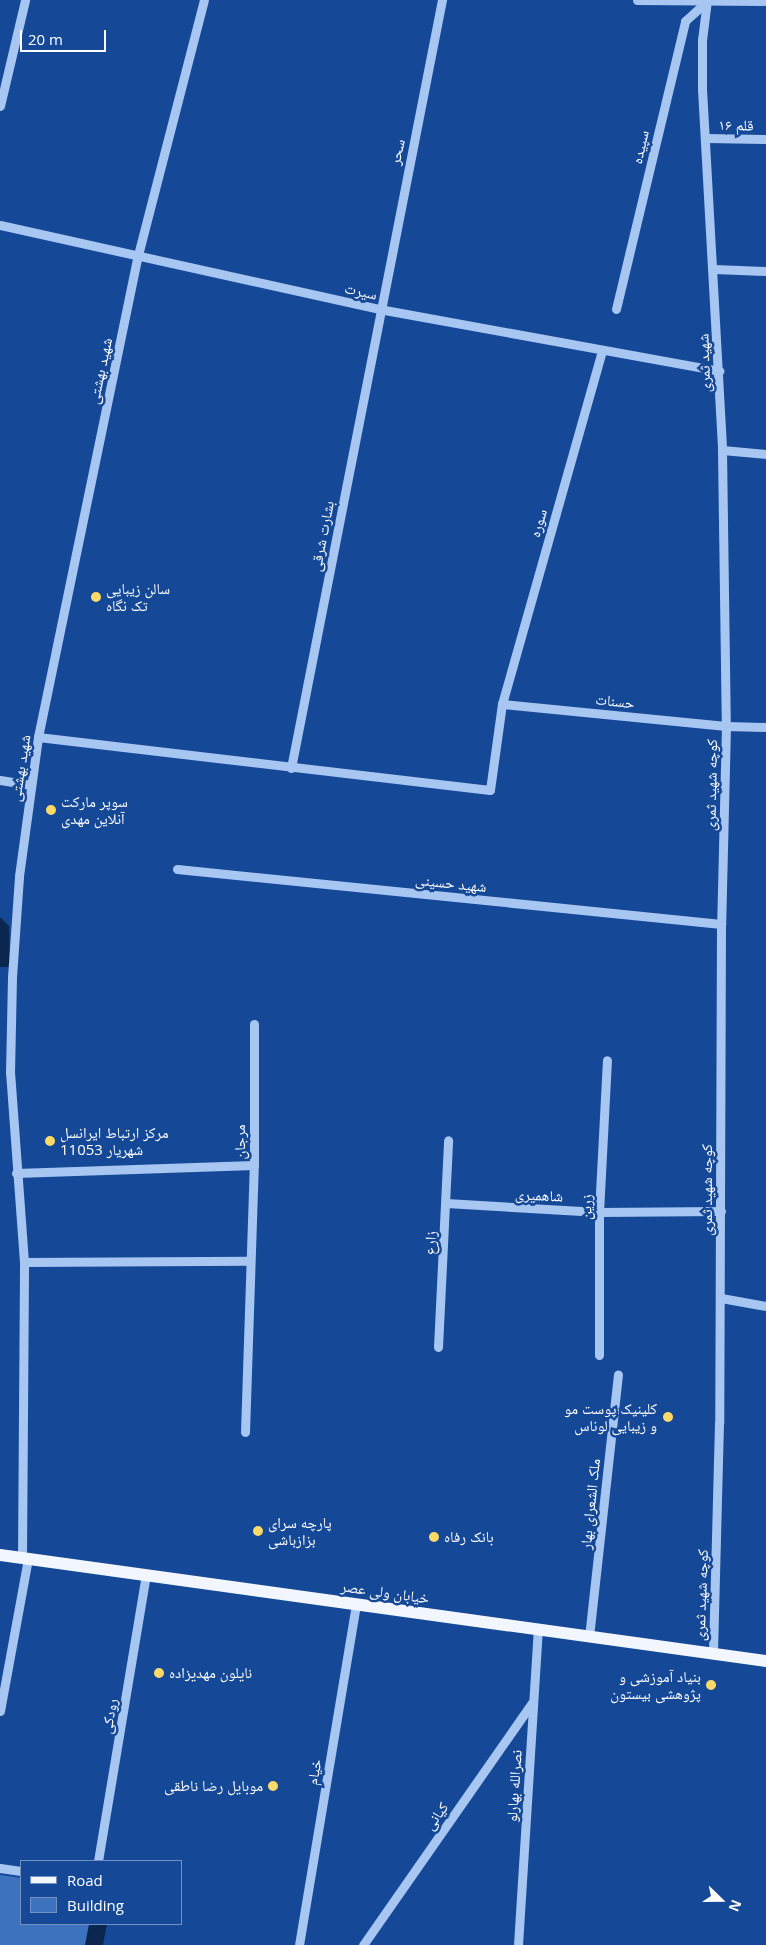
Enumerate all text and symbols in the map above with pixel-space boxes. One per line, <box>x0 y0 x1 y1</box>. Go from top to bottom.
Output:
scale bar <box>22 20 109 52</box>
text: 20 m <box>28 29 63 49</box>
street label: قلم ۱۶ <box>718 116 754 134</box>
street label: سپیده <box>627 128 653 166</box>
street label: سحر <box>386 137 408 167</box>
street label: سیرت <box>343 279 379 303</box>
street label: شهید ثمری <box>694 333 714 393</box>
street label: شهید بهشتی <box>84 336 116 406</box>
street label: بشارت شرقی <box>306 499 338 573</box>
street label: سوره <box>525 507 551 539</box>
place label: سالن زیبایی تک نگاه <box>106 579 170 614</box>
marker: سالن زیبایی تک نگاه <box>90 591 102 603</box>
street label: حسنات <box>595 690 635 712</box>
street label: شهید بهشتی <box>6 733 34 803</box>
street label: کوچه شهید ثمری <box>701 739 721 831</box>
place label: سوپر مارکت آنلاین مهدی <box>61 792 128 827</box>
marker: سوپر مارکت آنلاین مهدی <box>45 804 57 816</box>
street label: شهید حسینی <box>414 870 488 896</box>
place label: مرکز ارتباط ایرانسل 11053 شهریار <box>60 1123 168 1158</box>
street label: مرجان <box>231 1124 249 1160</box>
marker: مرکز ارتباط ایرانسل 11053 شهریار <box>44 1135 56 1147</box>
street label: کوچه شهید ثمری <box>698 1144 716 1236</box>
street label: شاهمیری <box>514 1185 564 1205</box>
street label: زرین <box>577 1194 595 1220</box>
street label: زارع <box>420 1230 440 1256</box>
place label: کلینیک پوست مو و زیبایی لوناس <box>564 1399 657 1434</box>
marker: کلینیک پوست مو و زیبایی لوناس <box>661 1410 675 1424</box>
street label: ملک الشعرای بهار <box>576 1458 604 1550</box>
place label: پارچه سرای بزازباشی <box>268 1513 332 1548</box>
marker: پارچه سرای بزازباشی <box>252 1525 264 1537</box>
place label: بانک رفاه <box>444 1528 494 1546</box>
marker: بانک رفاه <box>428 1531 440 1543</box>
street label: کوچه شهید ثمری <box>690 1549 712 1641</box>
street label: خیابان ولی عصر <box>340 1577 430 1607</box>
place label: نایلون مهدیزاده <box>169 1664 252 1682</box>
marker: نایلون مهدیزاده <box>153 1667 165 1679</box>
place label: بنیاد آموزشی و پژوهشی بیستون <box>610 1667 701 1702</box>
marker: بنیاد آموزشی و پژوهشی بیستون <box>705 1679 717 1691</box>
street label: رودکی <box>97 1697 121 1735</box>
street label: نصرالله بهارلو <box>502 1749 526 1823</box>
street label: خیام <box>303 1758 325 1786</box>
place label: موبایل رضا ناطقی <box>164 1777 263 1795</box>
marker: موبایل رضا ناطقی <box>267 1780 279 1792</box>
street label: کیانی <box>420 1799 452 1833</box>
legend <box>20 1860 182 1925</box>
text: Road <box>67 1870 103 1890</box>
north arrow <box>696 1875 746 1925</box>
text: Building <box>67 1895 124 1915</box>
text: N <box>724 1897 746 1915</box>

